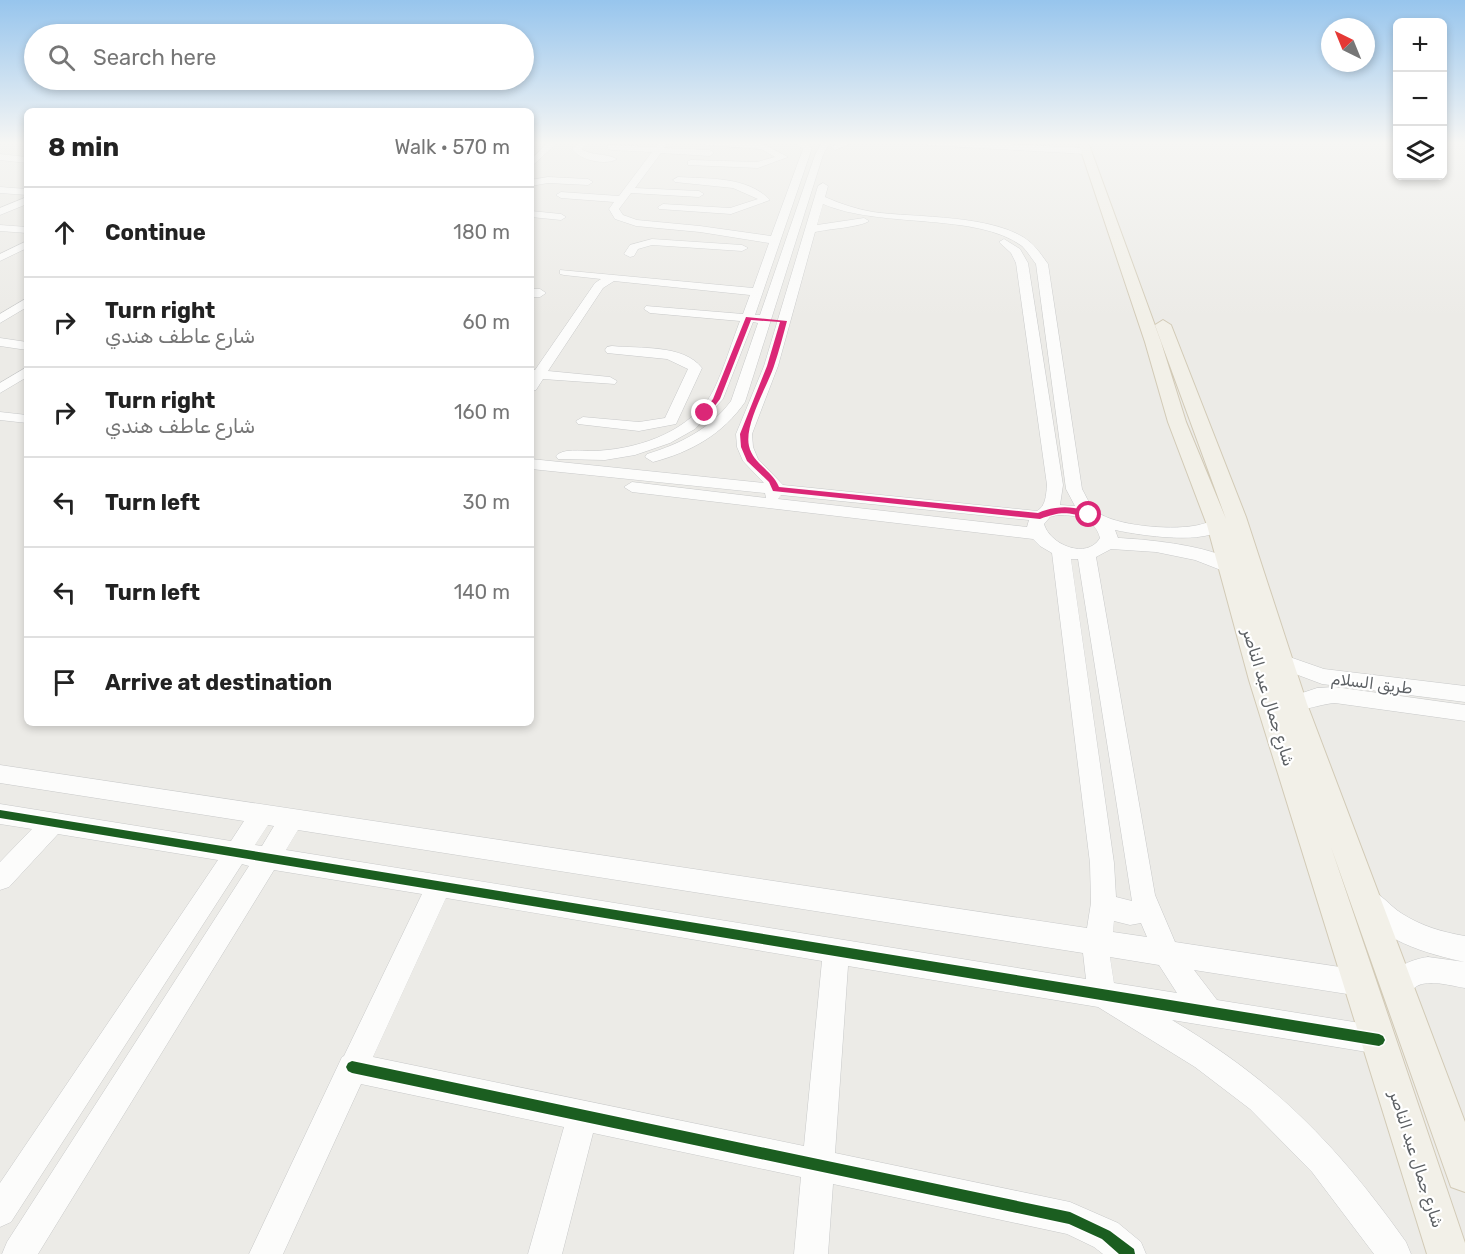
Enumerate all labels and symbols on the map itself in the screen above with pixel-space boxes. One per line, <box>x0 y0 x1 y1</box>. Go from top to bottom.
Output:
north arrow <box>1321 18 1375 72</box>
route end <box>691 399 717 425</box>
route start <box>1075 501 1101 527</box>
street label: شارع جمال عبد الناصر <box>1236 625 1299 769</box>
street label: طريق السلام <box>1330 669 1414 699</box>
street label: شارع جمال عبد الناصر <box>1383 1087 1448 1231</box>

